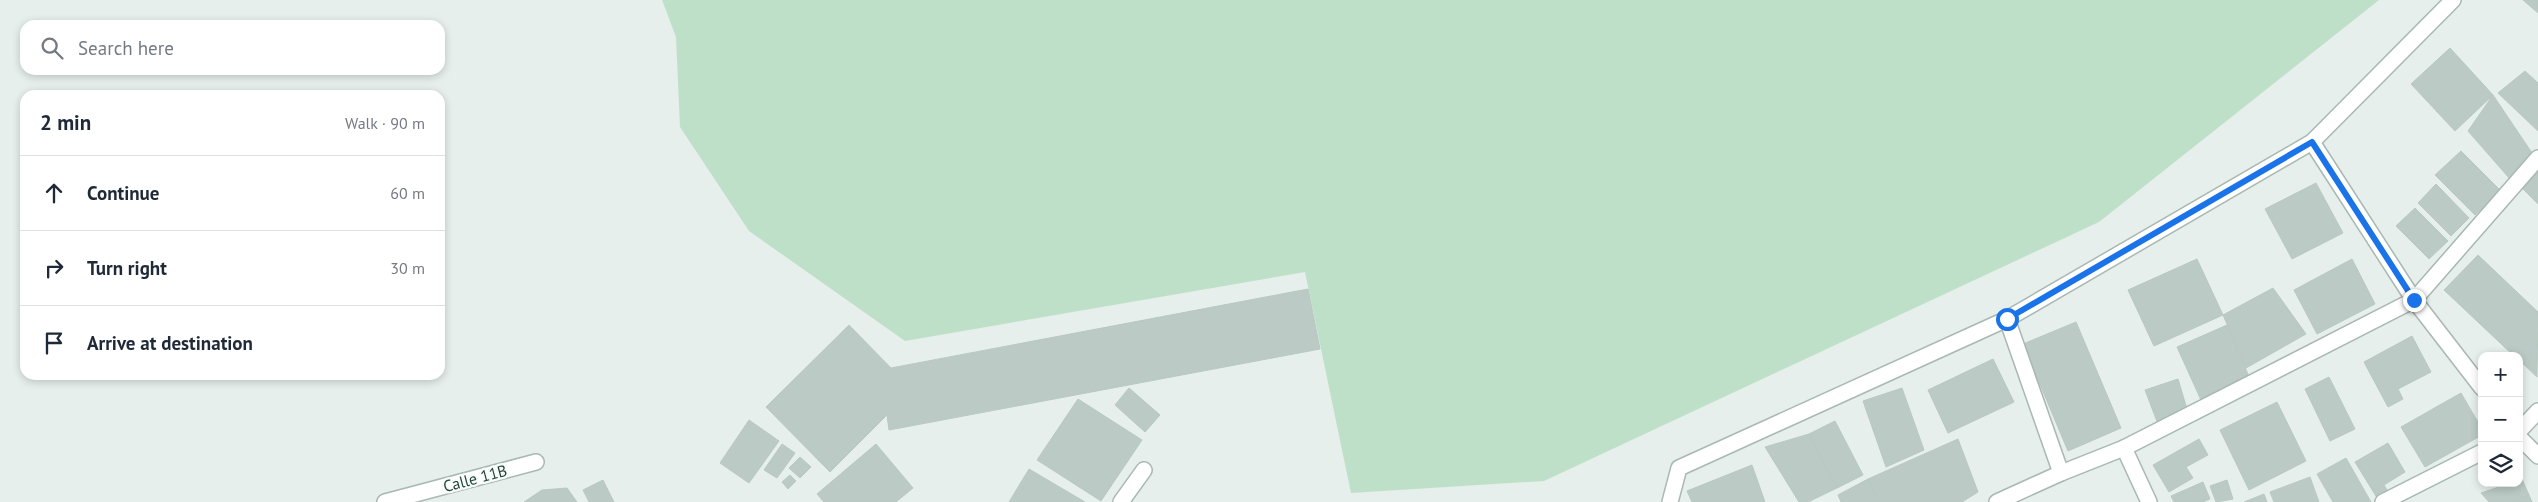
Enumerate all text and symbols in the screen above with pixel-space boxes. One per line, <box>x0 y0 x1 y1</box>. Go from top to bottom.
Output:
search box <box>20 20 445 75</box>
icon: search <box>38 34 66 62</box>
text: Search here <box>78 36 174 60</box>
text: 2 min <box>40 109 91 136</box>
text: Walk · 90 m <box>345 113 425 133</box>
icon: ahead <box>40 179 68 207</box>
text: Continue <box>87 181 159 205</box>
text: 60 m <box>390 183 425 203</box>
icon: right <box>40 254 68 282</box>
text: Turn right <box>87 256 167 280</box>
text: 30 m <box>390 258 425 278</box>
route end <box>2403 289 2426 312</box>
route start <box>1996 308 2019 331</box>
icon: arrive <box>40 329 68 357</box>
text: Arrive at destination <box>87 331 253 355</box>
map controls <box>2478 352 2523 487</box>
button: + <box>2478 352 2523 397</box>
button: − <box>2478 397 2523 442</box>
button: layers <box>2478 442 2523 487</box>
street label: Calle 11B <box>441 460 509 496</box>

